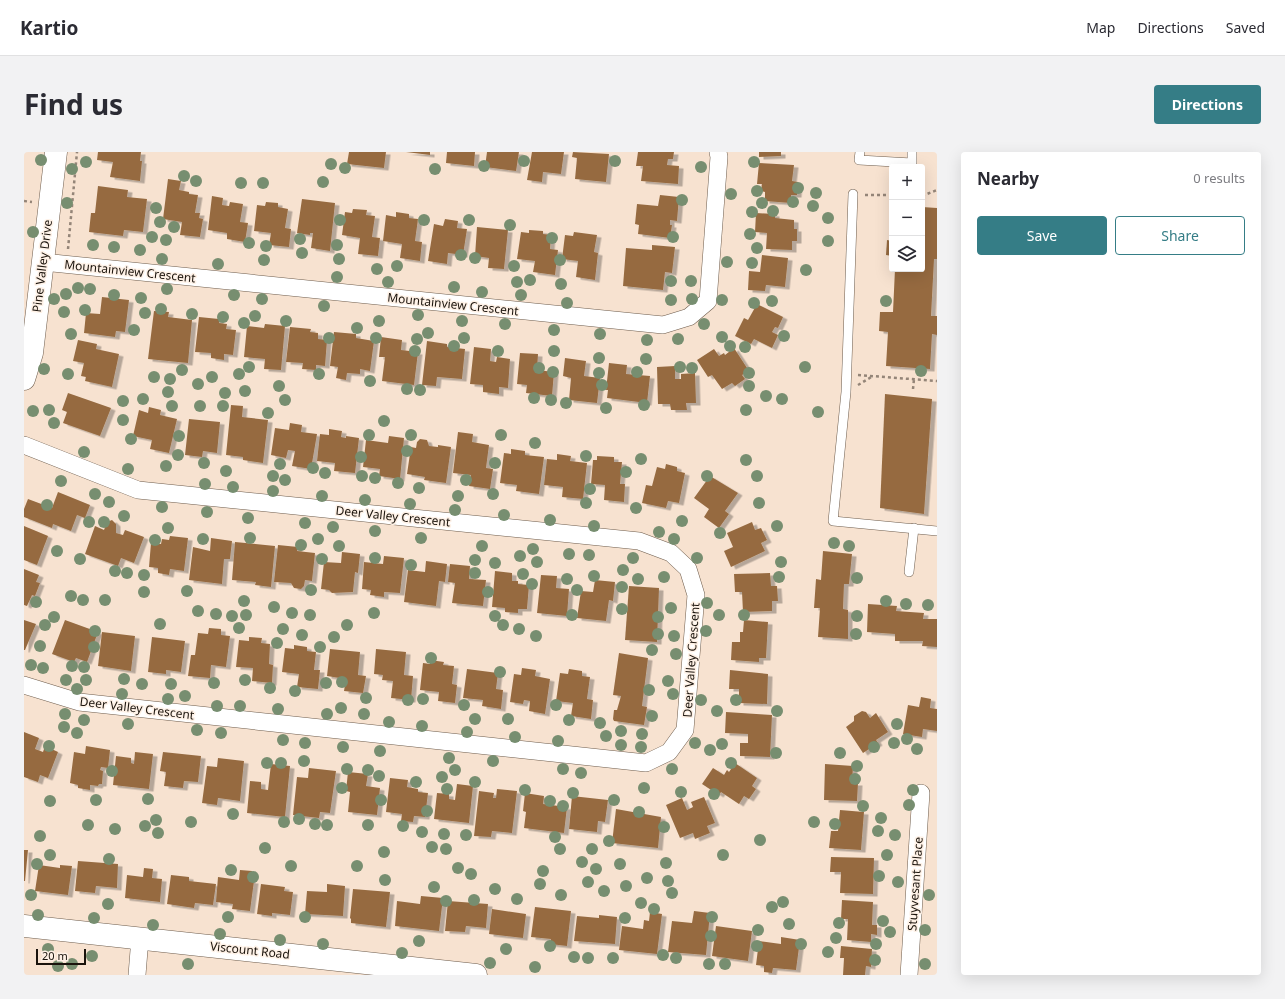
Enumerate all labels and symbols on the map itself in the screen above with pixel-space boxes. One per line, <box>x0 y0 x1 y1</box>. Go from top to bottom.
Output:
street label: Pine Valley Drive <box>28 219 56 313</box>
street label: Mountainview Crescent <box>64 256 197 286</box>
street label: Mountainview Crescent <box>387 289 520 319</box>
street label: Deer Valley Crescent <box>335 502 452 531</box>
street label: Deer Valley Crescent <box>679 601 704 718</box>
street label: Deer Valley Crescent <box>79 693 196 724</box>
street label: Stuyvesant Place <box>903 836 927 932</box>
street label: Viscount Road <box>209 937 291 963</box>
scale bar <box>36 947 86 966</box>

